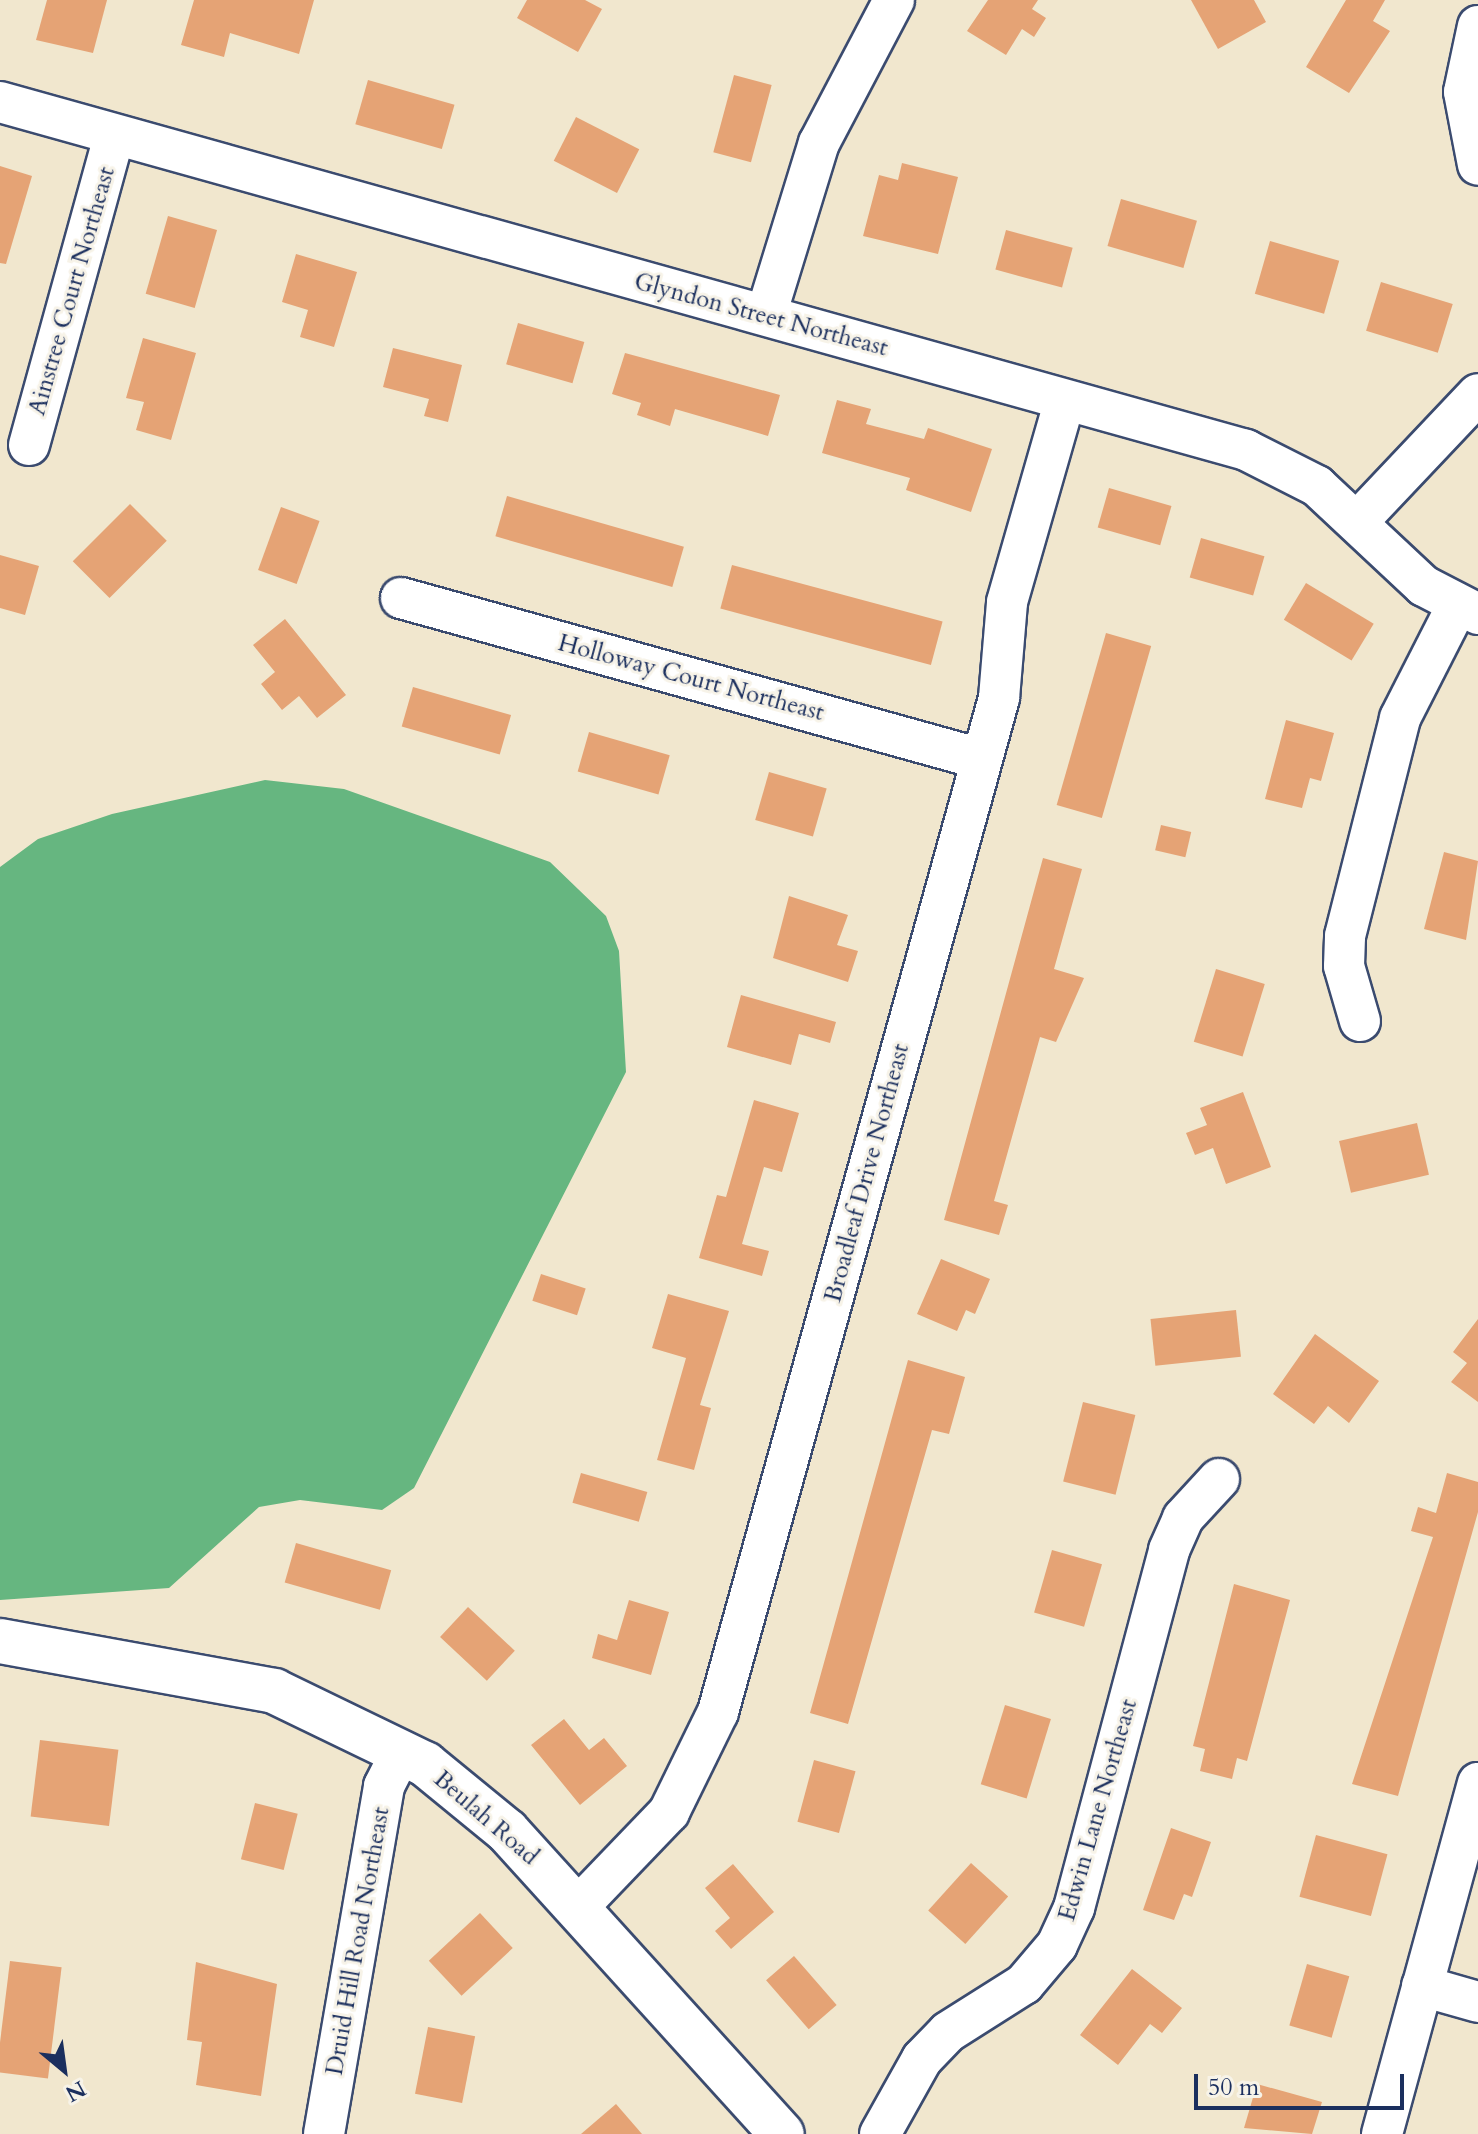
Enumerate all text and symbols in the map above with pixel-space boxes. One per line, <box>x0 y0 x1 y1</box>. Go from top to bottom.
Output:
street label: Ainstree Court Northeast <box>23 163 121 419</box>
street label: Glyndon Street Northeast <box>631 267 891 363</box>
street label: Holloway Court Northeast <box>555 629 827 727</box>
street label: Broadleaf Drive Northeast <box>819 1040 915 1306</box>
street label: Edwin Lane Northeast <box>1053 1696 1143 1924</box>
street label: Beulah Road <box>428 1765 544 1871</box>
street label: Druid Hill Road Northeast <box>320 1805 396 2077</box>
north arrow <box>24 2030 104 2110</box>
scale bar <box>1198 2058 1408 2108</box>
text: 50 m <box>1208 2071 1259 2104</box>
text: N <box>60 2073 91 2109</box>

